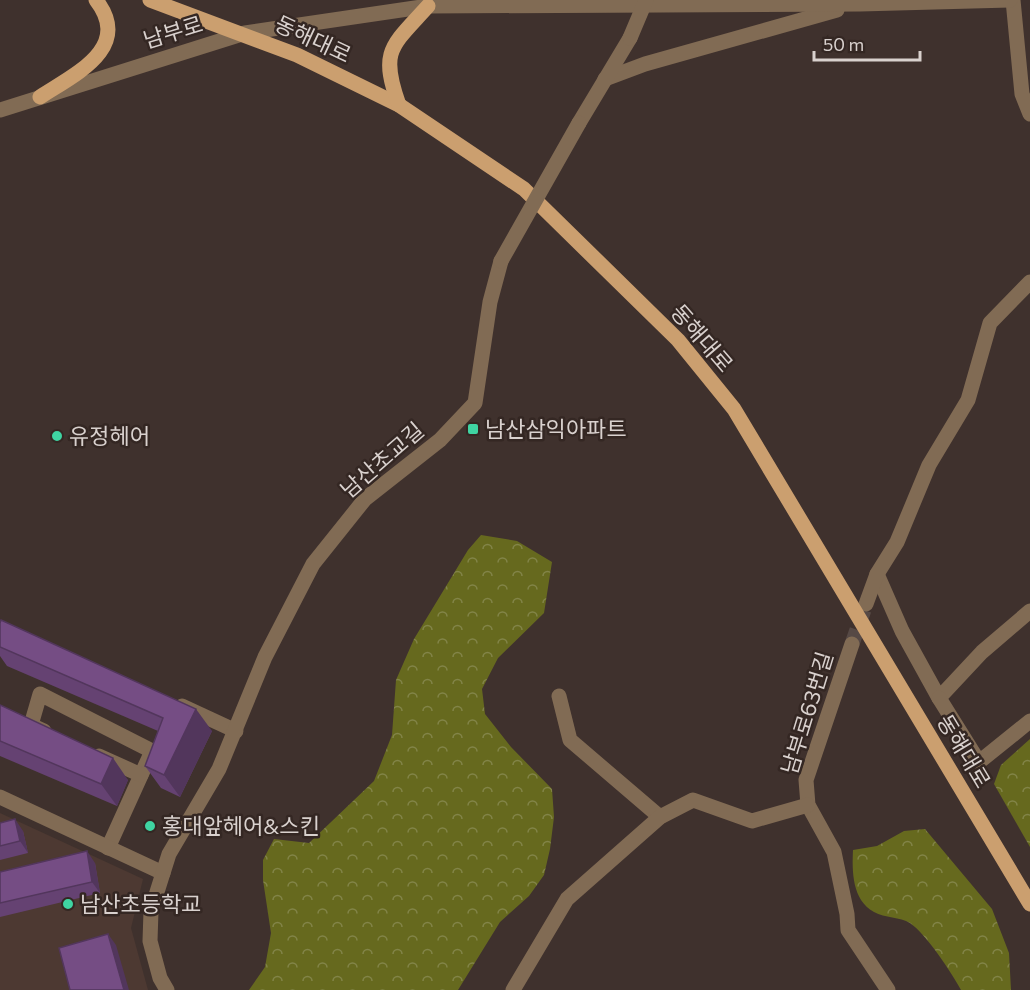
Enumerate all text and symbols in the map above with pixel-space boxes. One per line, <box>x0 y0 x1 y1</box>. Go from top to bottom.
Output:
street label: 동해대로 <box>271 9 356 68</box>
street label: 남부로 <box>140 10 206 53</box>
scale bar <box>814 24 920 62</box>
text: 50 m <box>823 33 864 55</box>
street label: 동해대로 <box>666 298 739 377</box>
place label: 남산삼익아파트 <box>485 415 627 442</box>
street label: 남산초교길 <box>335 416 429 503</box>
place label: 유정헤어 <box>69 422 150 449</box>
marker: 남산삼익아파트 <box>466 422 480 436</box>
marker: 유정헤어 <box>50 429 64 443</box>
street label: 남부로63번길 <box>775 648 838 778</box>
street label: 동해대로 <box>932 709 997 792</box>
place label: 홍대앞헤어&스킨 <box>162 812 320 839</box>
marker: 홍대앞헤어&스킨 <box>143 819 157 833</box>
place label: 남산초등학교 <box>80 890 201 917</box>
marker: 남산초등학교 <box>61 897 75 911</box>

